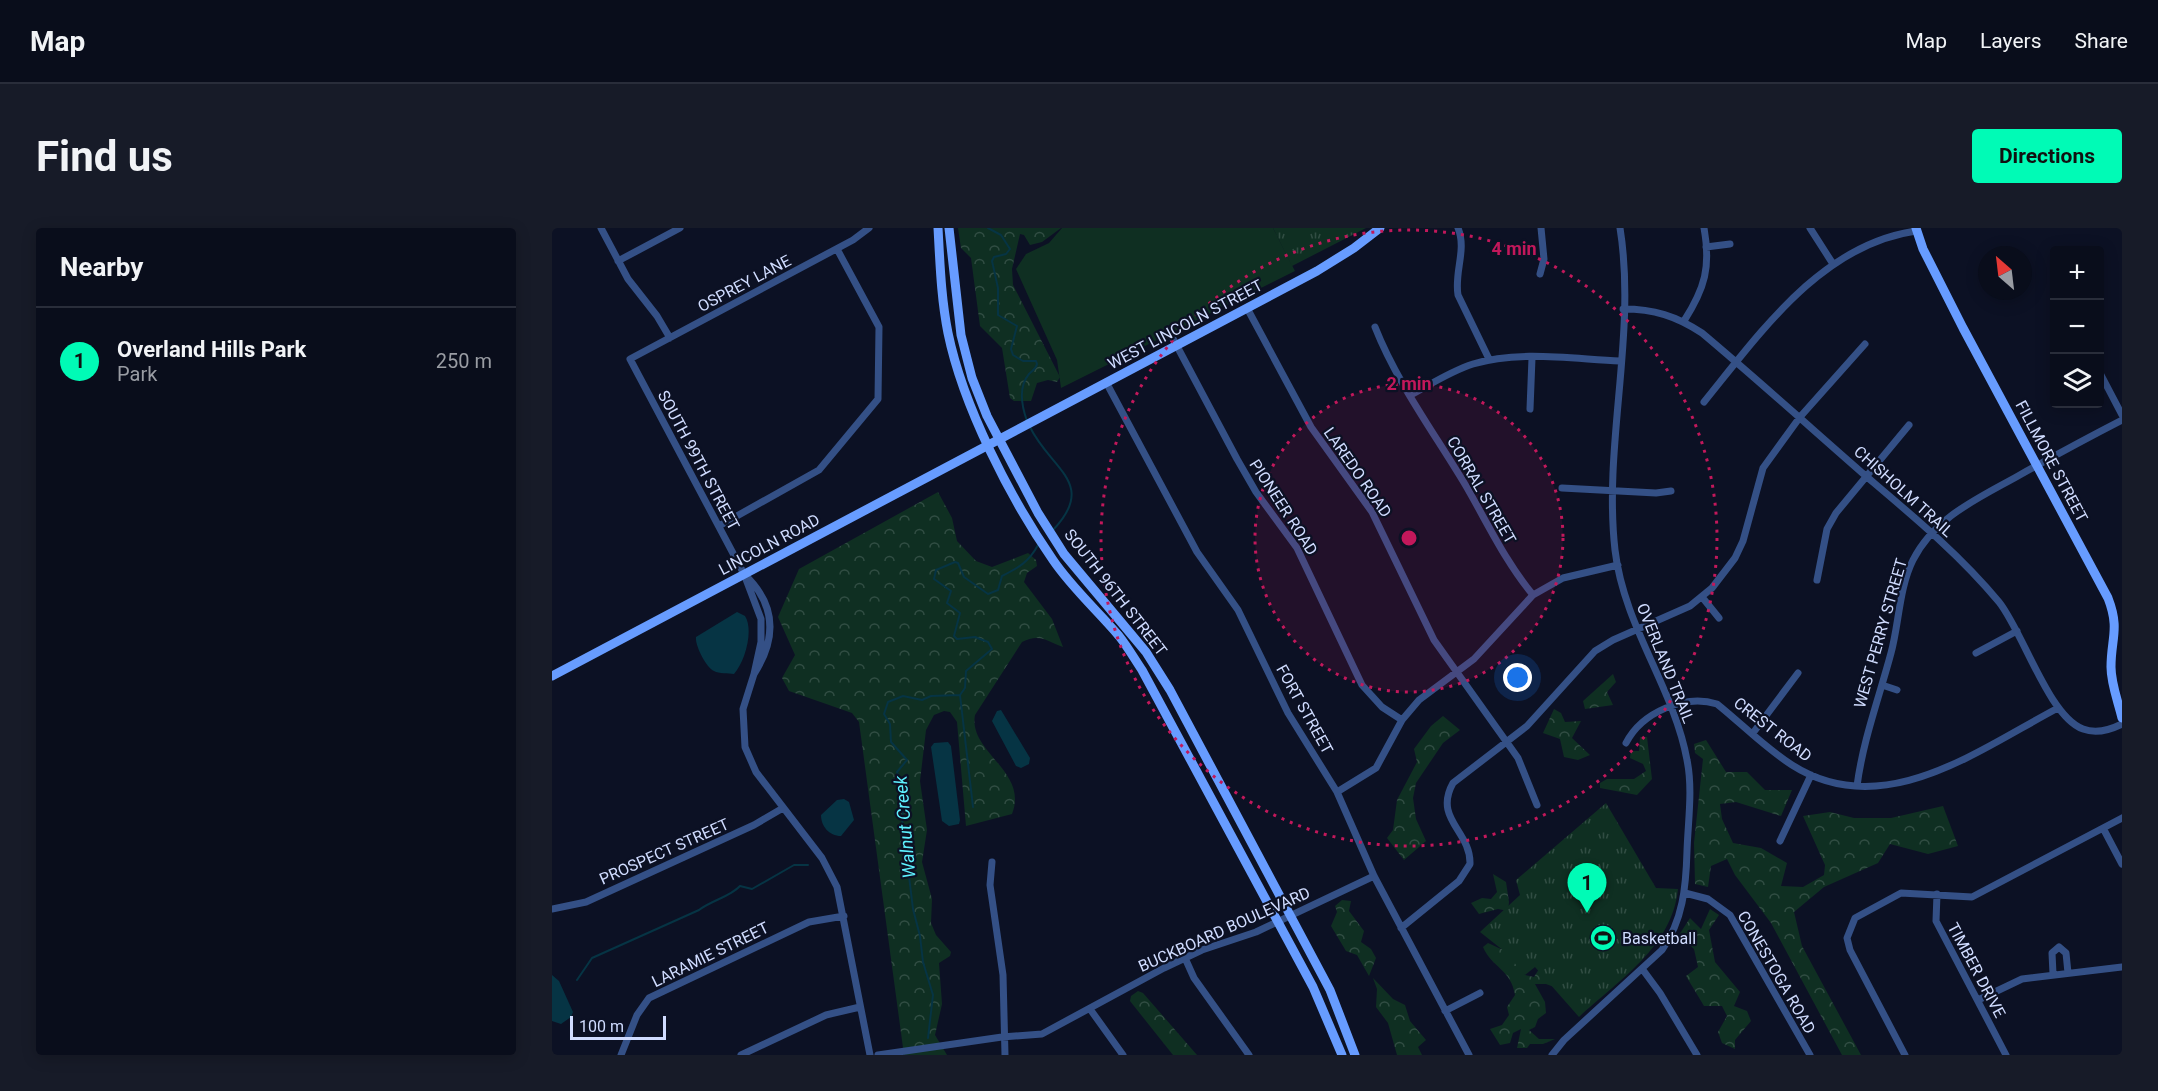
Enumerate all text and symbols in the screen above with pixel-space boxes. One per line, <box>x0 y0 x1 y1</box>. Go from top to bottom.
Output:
text: Map <box>30 25 85 58</box>
text: Map <box>1905 29 1947 53</box>
text: Layers <box>1980 29 2041 53</box>
text: Share <box>2074 29 2128 53</box>
button: Directions <box>1972 129 2122 183</box>
text: Find us <box>36 132 173 181</box>
text: 4 min <box>1491 238 1537 259</box>
north arrow <box>1978 246 2032 300</box>
map controls <box>2050 246 2104 408</box>
button: + <box>2050 246 2104 300</box>
street label: OSPREY LANE <box>694 251 794 316</box>
text: Nearby <box>60 252 143 282</box>
street label: WEST LINCOLN STREET <box>1105 275 1266 373</box>
button: − <box>2050 300 2104 354</box>
text: Overland Hills Park <box>117 337 306 362</box>
text: 1 <box>74 349 85 373</box>
text: 250 m <box>436 349 492 373</box>
button: layers <box>2050 354 2104 408</box>
text: Park <box>117 362 157 386</box>
text: 2 min <box>1386 373 1432 394</box>
street label: SOUTH 99TH STREET <box>654 387 744 534</box>
street label: FILLMORE STREET <box>2011 397 2092 526</box>
street label: LAREDO ROAD <box>1320 424 1396 521</box>
street label: CORRAL STREET <box>1443 433 1520 548</box>
street label: CHISHOLM TRAIL <box>1850 442 1958 541</box>
street label: PIONEER ROAD <box>1246 456 1322 559</box>
street label: LINCOLN ROAD <box>716 510 823 579</box>
street label: SOUTH 96TH STREET <box>1060 525 1171 660</box>
centre of rings <box>1399 528 1419 548</box>
street label: WEST PERRY STREET <box>1850 556 1911 710</box>
street label: OVERLAND TRAIL <box>1633 600 1698 726</box>
street label: FORT STREET <box>1272 661 1337 758</box>
your location <box>1503 663 1532 692</box>
street label: CREST ROAD <box>1730 693 1815 766</box>
water label: Walnut Creek <box>889 774 919 879</box>
street label: PROSPECT STREET <box>596 814 732 889</box>
pin: 1 <box>1568 864 1606 913</box>
street label: BUCKBOARD BOULEVARD <box>1135 883 1313 976</box>
street label: CONESTOGA ROAD <box>1734 907 1819 1037</box>
street label: LARAMIE STREET <box>649 918 772 991</box>
street label: TIMBER DRIVE <box>1944 920 2010 1021</box>
sports icon: Basketball <box>1588 923 1618 953</box>
place label: Basketball <box>1622 929 1696 948</box>
scale bar <box>570 1013 666 1040</box>
text: 100 m <box>579 1017 624 1036</box>

